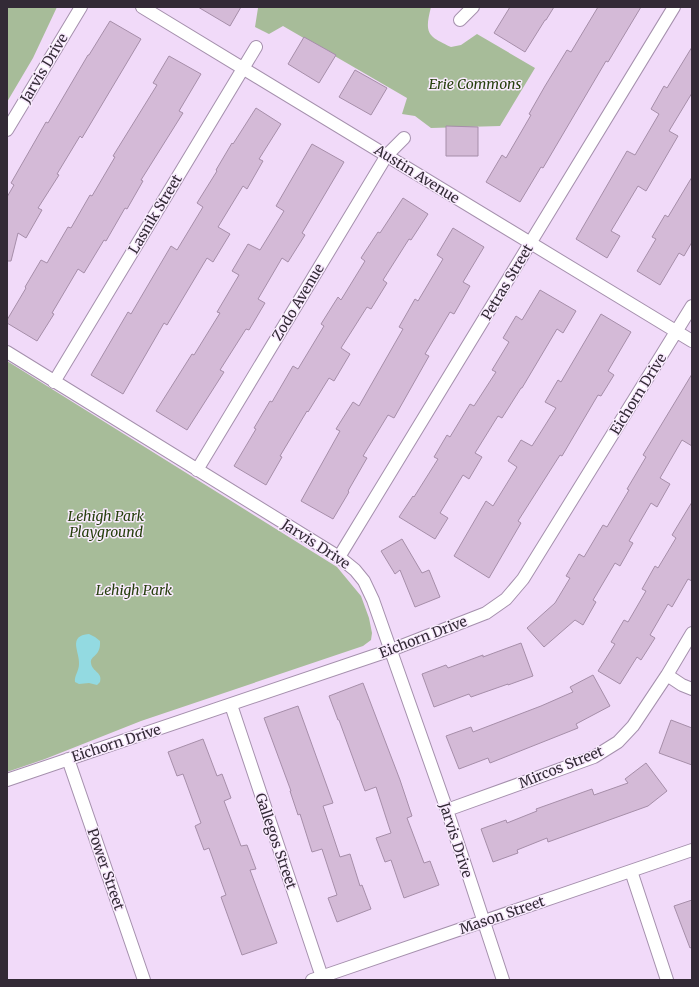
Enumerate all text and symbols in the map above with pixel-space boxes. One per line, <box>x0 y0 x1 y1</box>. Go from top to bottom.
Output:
street label: Jarvis Drive <box>16 30 72 107</box>
park label: Erie Commons <box>429 75 521 93</box>
street label: Austin Avenue <box>370 140 463 207</box>
street label: Lasnik Street <box>124 171 186 257</box>
street label: Petras Street <box>477 240 537 323</box>
street label: Zodo Avenue <box>268 260 328 344</box>
street label: Eichorn Drive <box>606 350 670 438</box>
park label: Lehigh Park Playground <box>68 507 144 541</box>
street label: Jarvis Drive <box>278 515 354 573</box>
park label: Lehigh Park <box>96 581 172 599</box>
street label: Eichorn Drive <box>376 612 470 662</box>
street label: Eichorn Drive <box>69 720 163 766</box>
street label: Mircos Street <box>516 742 606 792</box>
street label: Gallegos Street <box>251 791 301 892</box>
street label: Jarvis Drive <box>435 799 477 880</box>
street label: Power Street <box>84 826 129 913</box>
street label: Mason Street <box>457 892 548 938</box>

